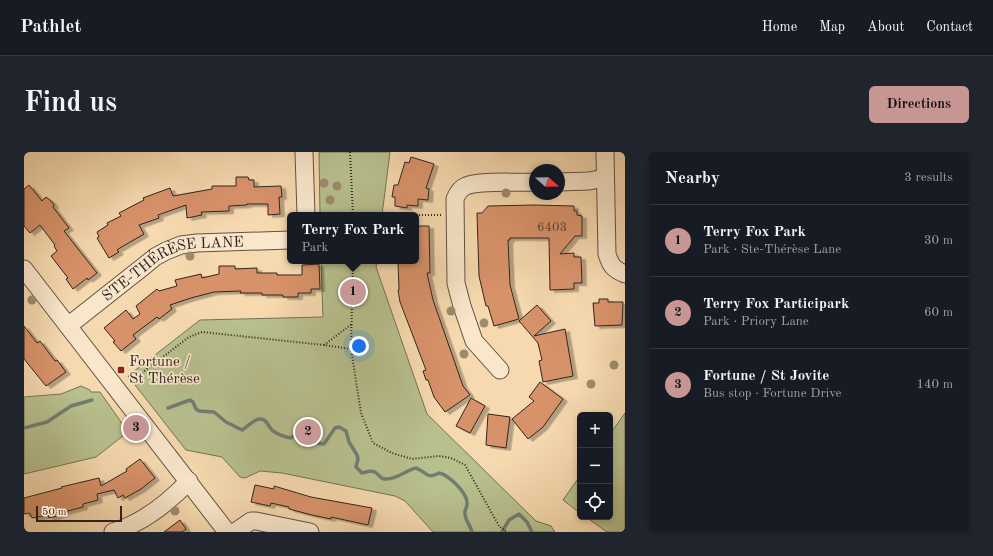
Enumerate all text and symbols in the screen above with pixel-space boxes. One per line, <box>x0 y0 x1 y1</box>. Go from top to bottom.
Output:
text: Pathlet <box>20 18 81 37</box>
text: Home <box>762 20 797 34</box>
text: Map <box>819 20 845 34</box>
text: About <box>867 20 904 34</box>
text: Contact <box>926 20 973 34</box>
button: Directions <box>869 86 969 123</box>
text: Find us <box>24 90 117 118</box>
north arrow <box>529 164 565 200</box>
text: Nearby <box>665 170 720 187</box>
text: 3 results <box>904 171 953 184</box>
popup <box>287 212 419 264</box>
house number: 6403 <box>537 221 567 234</box>
text: Terry Fox Park <box>302 223 404 238</box>
text: Terry Fox Park <box>703 225 806 240</box>
text: 1 <box>674 234 682 247</box>
text: 30 m <box>924 234 953 247</box>
street label: STE-THÉRÈSE LANE <box>100 235 244 305</box>
text: Park <box>302 241 328 254</box>
text: Park · Ste-Thérèse Lane <box>703 243 841 256</box>
pin: 1 <box>340 277 366 307</box>
text: Terry Fox Participark <box>703 297 849 312</box>
text: 2 <box>674 306 682 319</box>
text: 60 m <box>924 306 953 319</box>
text: Park · Priory Lane <box>703 315 809 328</box>
your location <box>349 336 369 356</box>
place label: Fortune / St Thérèse <box>129 355 200 387</box>
marker: Fortune / St Thérèse <box>116 365 126 375</box>
text: Fortune / St Jovite <box>703 369 829 384</box>
text: 3 <box>674 378 682 391</box>
text: 140 m <box>916 378 953 391</box>
text: Bus stop · Fortune Drive <box>703 387 841 400</box>
map controls <box>577 412 613 520</box>
button: + <box>577 412 613 448</box>
pin: 3 <box>123 413 149 443</box>
pin: 2 <box>295 417 321 447</box>
button: − <box>577 448 613 484</box>
button: locate <box>577 484 613 520</box>
scale bar <box>36 504 122 523</box>
text: 50 m <box>42 507 67 518</box>

